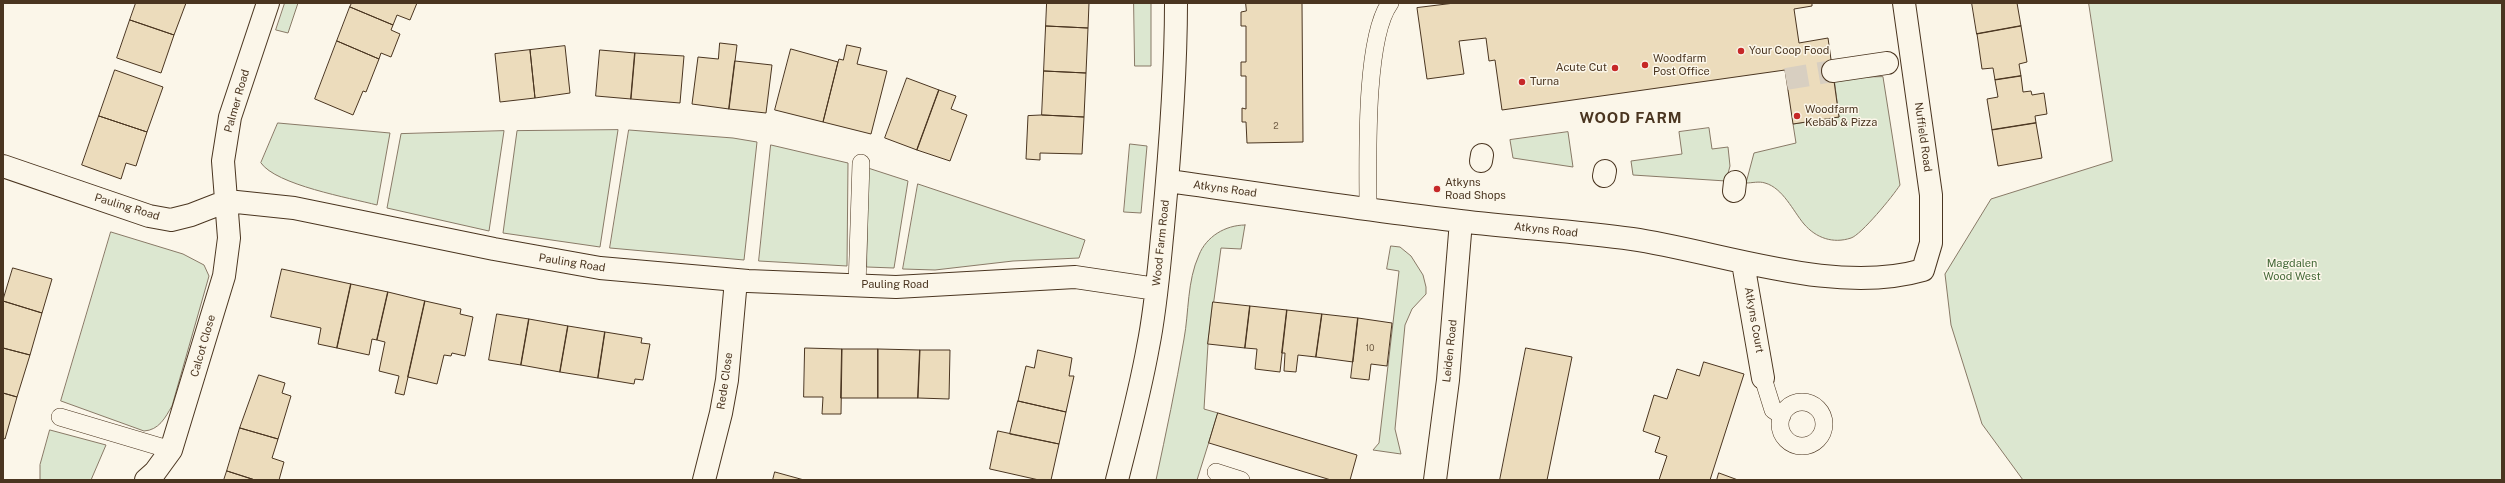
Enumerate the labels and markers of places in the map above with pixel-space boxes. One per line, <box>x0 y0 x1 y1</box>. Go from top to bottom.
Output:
place label: Your Coop Food <box>1749 44 1829 58</box>
marker: Your Coop Food <box>1736 46 1746 56</box>
place label: Woodfarm Post Office <box>1653 52 1710 78</box>
marker: Woodfarm Post Office <box>1640 60 1650 70</box>
place label: Acute Cut <box>1556 61 1607 75</box>
marker: Acute Cut <box>1610 63 1620 73</box>
place label: Turna <box>1530 75 1559 89</box>
marker: Turna <box>1517 77 1527 87</box>
place label: Woodfarm Kebab & Pizza <box>1805 103 1877 129</box>
marker: Woodfarm Kebab & Pizza <box>1792 111 1802 121</box>
place label: Atkyns Road Shops <box>1445 176 1506 202</box>
marker: Atkyns Road Shops <box>1432 184 1442 194</box>

